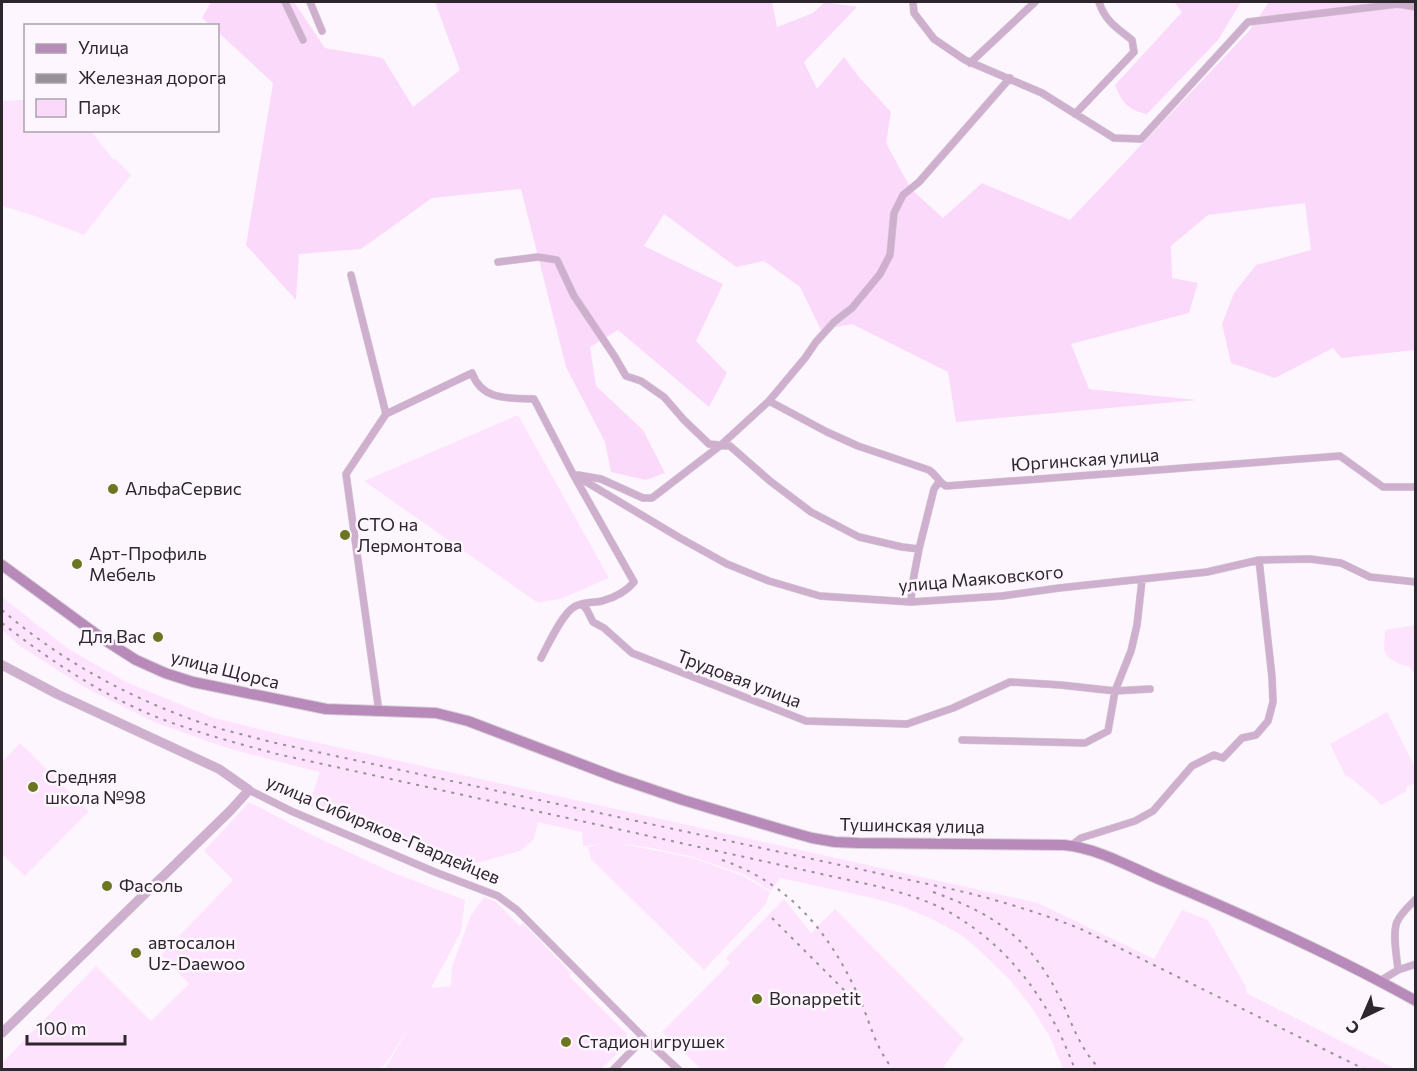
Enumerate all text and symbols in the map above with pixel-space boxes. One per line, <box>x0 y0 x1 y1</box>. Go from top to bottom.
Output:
legend <box>24 24 219 132</box>
text: Улица <box>78 36 129 58</box>
text: Железная дорога <box>78 66 226 88</box>
text: Парк <box>78 96 121 118</box>
street label: Юргинская улица <box>1010 443 1160 475</box>
place label: АльфаСервис <box>125 477 242 499</box>
marker: АльфаСервис <box>106 482 120 496</box>
place label: СТО на Лермонтова <box>357 513 462 556</box>
marker: СТО на Лермонтова <box>338 528 352 542</box>
place label: Арт-Профиль Мебель <box>89 542 207 585</box>
marker: Арт-Профиль Мебель <box>70 557 84 571</box>
street label: улица Маяковского <box>898 560 1064 596</box>
place label: Для Вас <box>79 625 146 647</box>
marker: Для Вас <box>151 630 165 644</box>
street label: Трудовая улица <box>674 644 805 712</box>
street label: улица Щорса <box>168 645 282 693</box>
place label: Средняя школа №98 <box>45 765 146 808</box>
street label: улица Сибиряков-Гвардейцев <box>263 770 504 888</box>
marker: Средняя школа №98 <box>26 780 40 794</box>
street label: Тушинская улица <box>839 813 985 837</box>
place label: Фасоль <box>119 874 183 896</box>
marker: Фасоль <box>100 879 114 893</box>
place label: автосалон Uz-Daewoo <box>148 931 245 974</box>
marker: автосалон Uz-Daewoo <box>129 946 143 960</box>
place label: Bonappetit <box>769 987 861 1009</box>
north arrow <box>1333 987 1393 1047</box>
marker: Bonappetit <box>750 992 764 1006</box>
scale bar <box>27 1008 124 1046</box>
text: 100 m <box>36 1017 86 1039</box>
text: С <box>1342 1017 1363 1039</box>
place label: Стадион игрушек <box>578 1030 725 1052</box>
marker: Стадион игрушек <box>559 1035 573 1049</box>

